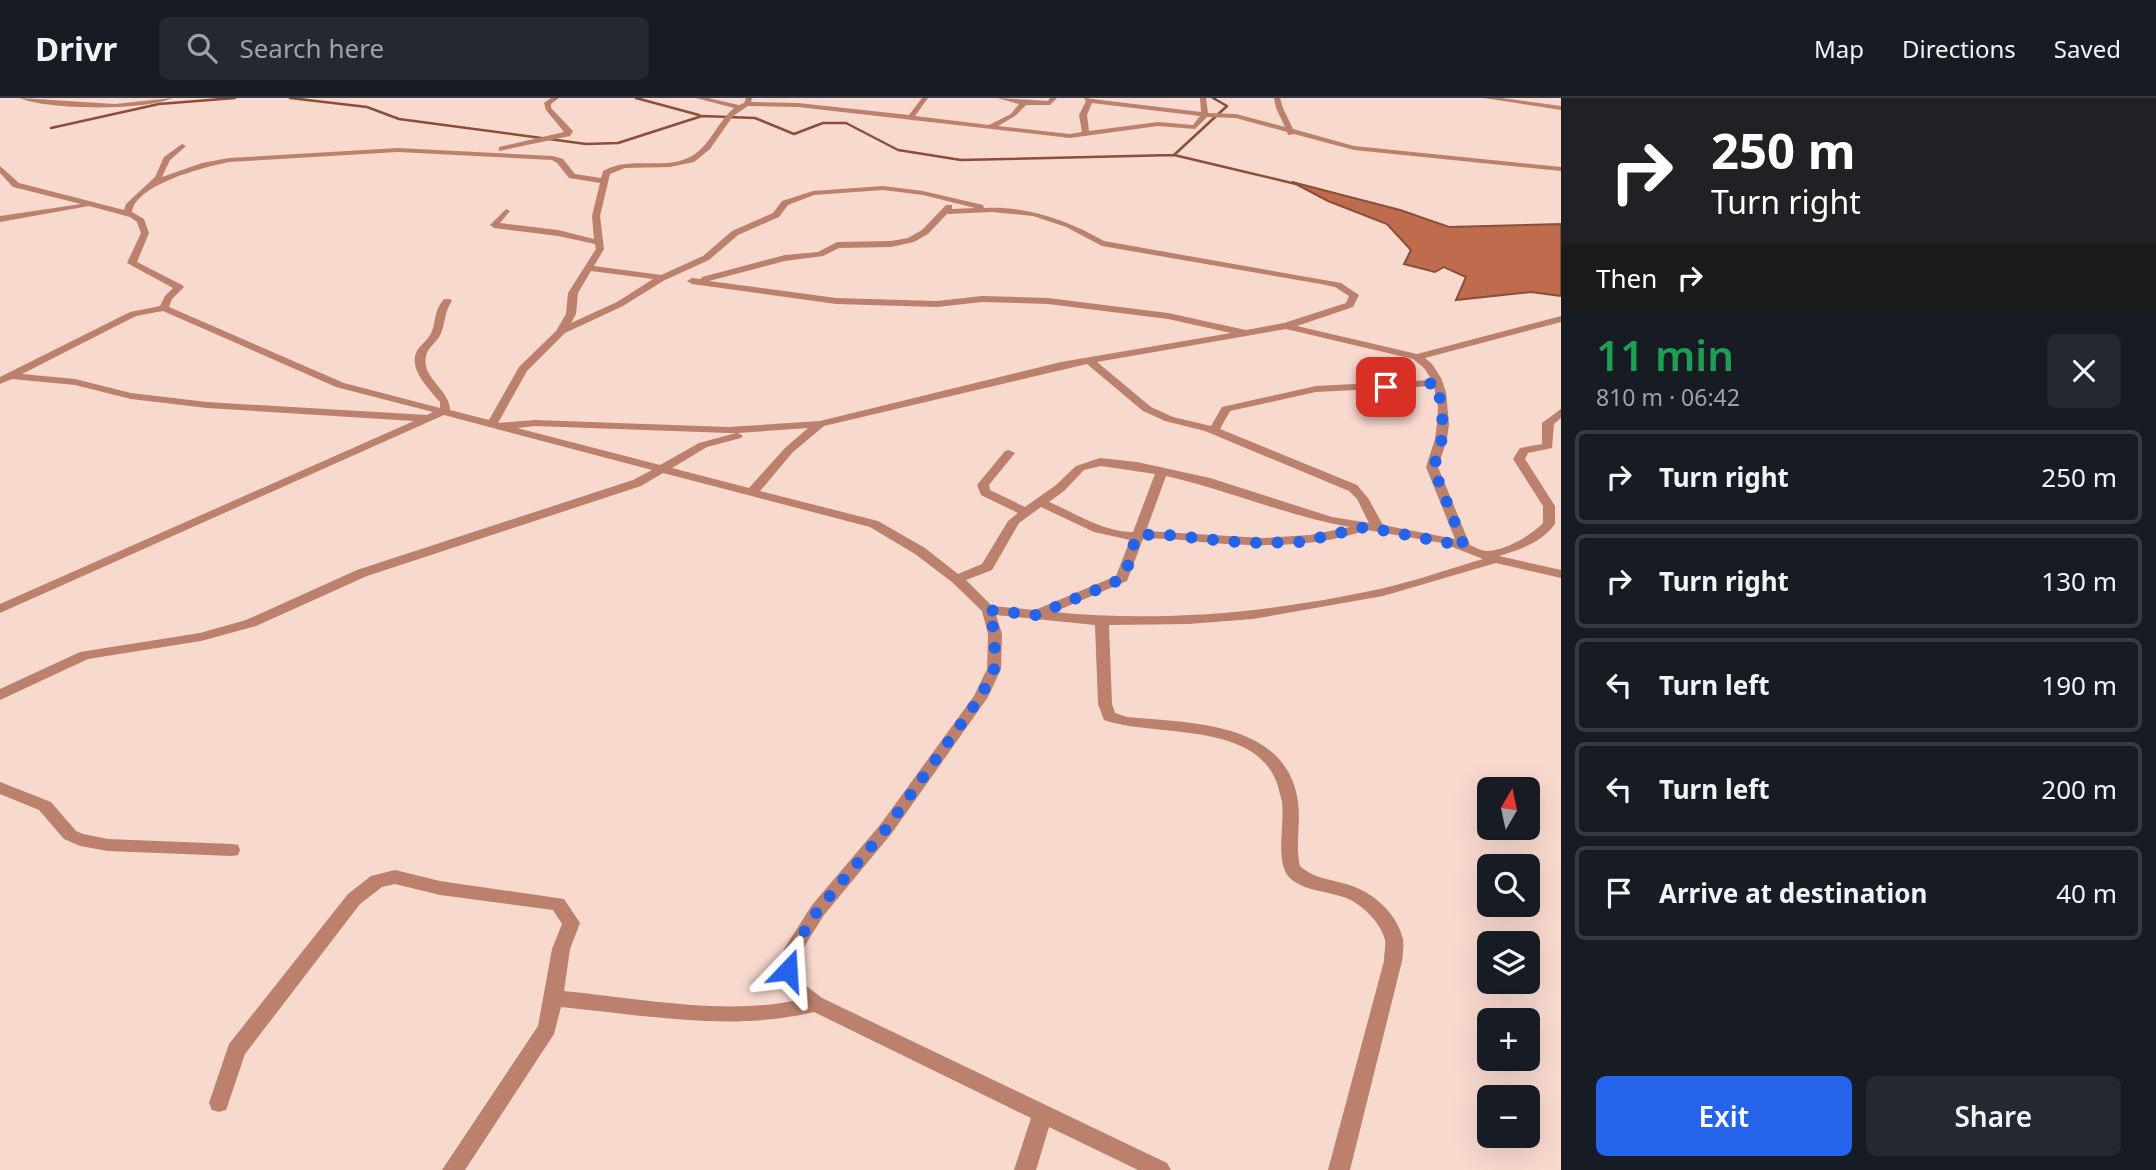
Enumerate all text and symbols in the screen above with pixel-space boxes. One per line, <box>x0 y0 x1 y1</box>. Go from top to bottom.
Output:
search box <box>159 17 649 80</box>
text: Drivr <box>35 26 117 71</box>
icon: search <box>183 29 221 67</box>
text: Search here <box>239 30 384 66</box>
text: Map <box>1814 32 1864 65</box>
text: Directions <box>1902 32 2016 65</box>
text: Saved <box>2054 32 2121 65</box>
text: 250 m <box>1711 117 1856 183</box>
icon: right <box>1596 126 1687 217</box>
text: Turn right <box>1711 180 1861 223</box>
icon: right <box>1671 259 1709 297</box>
text: Then <box>1596 260 1657 296</box>
text: 11 min <box>1596 326 1734 383</box>
button: close <box>2047 334 2121 408</box>
pin <box>1356 357 1416 417</box>
icon: arrive <box>1367 368 1405 406</box>
text: 810 m · 06:42 <box>1596 381 1740 413</box>
icon: right <box>1600 458 1638 496</box>
text: Turn right <box>1659 459 1789 495</box>
text: 250 m <box>2041 459 2117 495</box>
icon: right <box>1600 562 1638 600</box>
text: Turn right <box>1659 563 1789 599</box>
text: 130 m <box>2041 563 2117 599</box>
icon: left <box>1600 666 1638 704</box>
text: Turn left <box>1659 667 1770 703</box>
text: 190 m <box>2041 667 2117 703</box>
icon: left <box>1600 770 1638 808</box>
text: Turn left <box>1659 771 1770 807</box>
text: 200 m <box>2041 771 2117 807</box>
north arrow <box>1477 777 1540 840</box>
map controls <box>1477 777 1540 1148</box>
button: search <box>1477 854 1540 917</box>
icon: arrive <box>1600 874 1638 912</box>
text: Arrive at destination <box>1659 875 1928 911</box>
text: 40 m <box>2056 875 2117 911</box>
button: layers <box>1477 931 1540 994</box>
position arrow <box>751 933 825 1007</box>
button: + <box>1477 1008 1540 1071</box>
button: Exit <box>1596 1076 1852 1156</box>
button: Share <box>1866 1076 2121 1156</box>
button: − <box>1477 1085 1540 1148</box>

